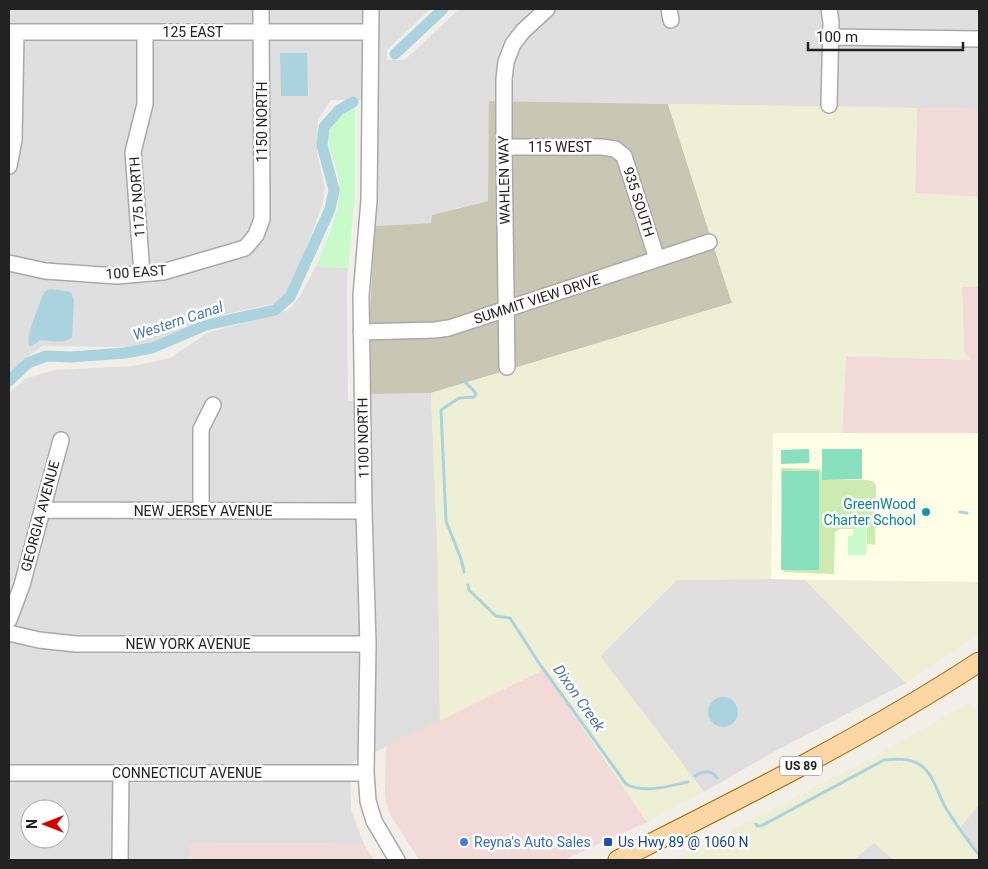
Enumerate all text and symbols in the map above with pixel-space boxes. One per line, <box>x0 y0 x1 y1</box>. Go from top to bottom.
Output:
scale bar <box>808 20 963 52</box>
street label: 125 EAST <box>163 24 224 40</box>
text: 100 m <box>816 28 858 46</box>
street label: 1150 NORTH <box>254 82 270 163</box>
street label: WAHLEN WAY <box>495 135 513 225</box>
street label: 115 WEST <box>528 139 593 155</box>
street label: 1175 NORTH <box>126 156 148 238</box>
street label: 935 SOUTH <box>620 165 658 239</box>
street label: 100 EAST <box>105 262 168 282</box>
street label: SUMMIT VIEW DRIVE <box>472 271 602 327</box>
water label: Western Canal <box>131 298 226 344</box>
street label: 1100 NORTH <box>354 397 372 479</box>
street label: GEORGIA AVENUE <box>17 459 63 573</box>
place label: GreenWood Charter School <box>824 496 916 528</box>
street label: NEW JERSEY AVENUE <box>134 503 272 519</box>
marker: GreenWood Charter School <box>920 506 932 518</box>
street label: NEW YORK AVENUE <box>126 636 251 652</box>
water label: Dixon Creek <box>549 661 609 735</box>
road number: US 89 <box>780 756 822 776</box>
street label: CONNECTICUT AVENUE <box>112 765 262 781</box>
north arrow <box>20 799 70 849</box>
text: N <box>24 819 40 829</box>
place label: Reyna's Auto Sales <box>474 834 591 850</box>
place label: Us Hwy 89 @ 1060 N <box>618 834 749 850</box>
marker: Reyna's Auto Sales <box>458 836 470 848</box>
marker: Us Hwy 89 @ 1060 N <box>602 836 614 848</box>

